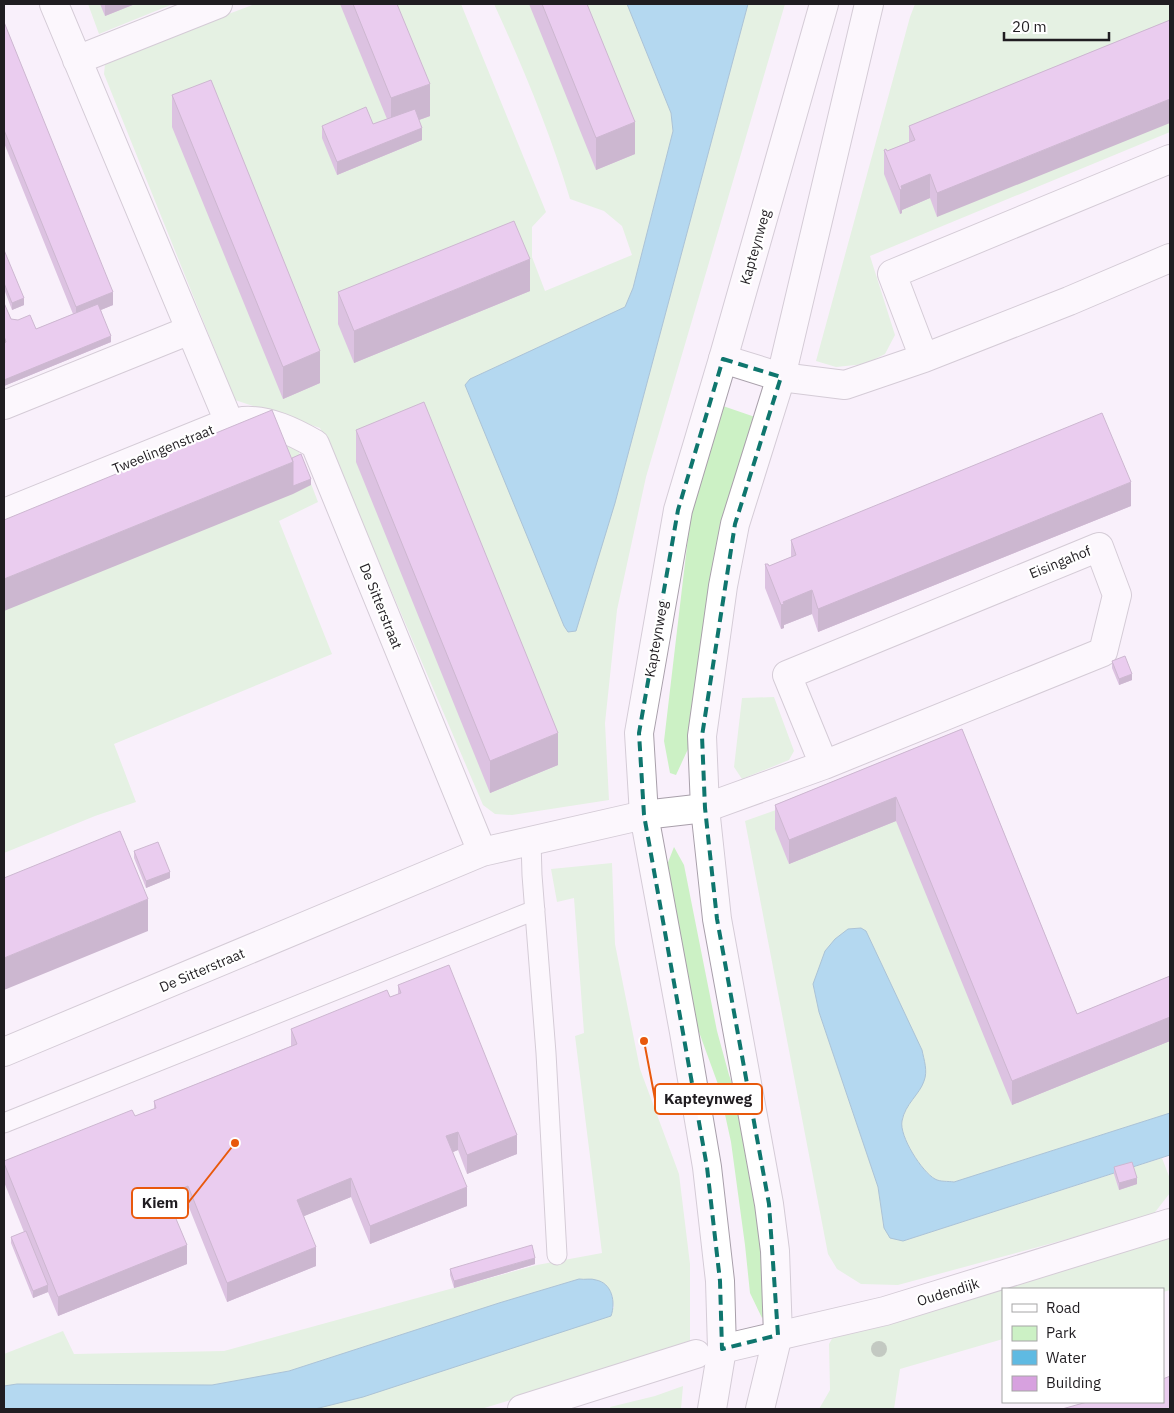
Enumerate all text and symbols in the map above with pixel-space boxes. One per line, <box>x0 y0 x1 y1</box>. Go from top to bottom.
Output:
scale bar <box>1004 10 1109 42</box>
text: 20 m <box>1012 17 1047 36</box>
street label: Kapteynweg <box>736 207 774 287</box>
street label: Tweelingenstraat <box>109 420 217 478</box>
street label: Eisingahof <box>1026 541 1094 583</box>
street label: De Sitterstraat <box>356 560 406 652</box>
street label: Kapteynweg <box>640 599 672 679</box>
street label: De Sitterstraat <box>157 944 248 996</box>
callout: Kapteynweg <box>655 1084 762 1114</box>
text: Kapteynweg <box>664 1089 753 1108</box>
callout: Kiem <box>132 1188 188 1218</box>
text: Kiem <box>142 1193 178 1212</box>
street label: Oudendijk <box>915 1274 982 1310</box>
legend <box>1002 1288 1164 1403</box>
text: Road <box>1046 1298 1081 1317</box>
text: Park <box>1046 1323 1076 1342</box>
text: Water <box>1046 1348 1087 1367</box>
text: Building <box>1046 1373 1101 1392</box>

